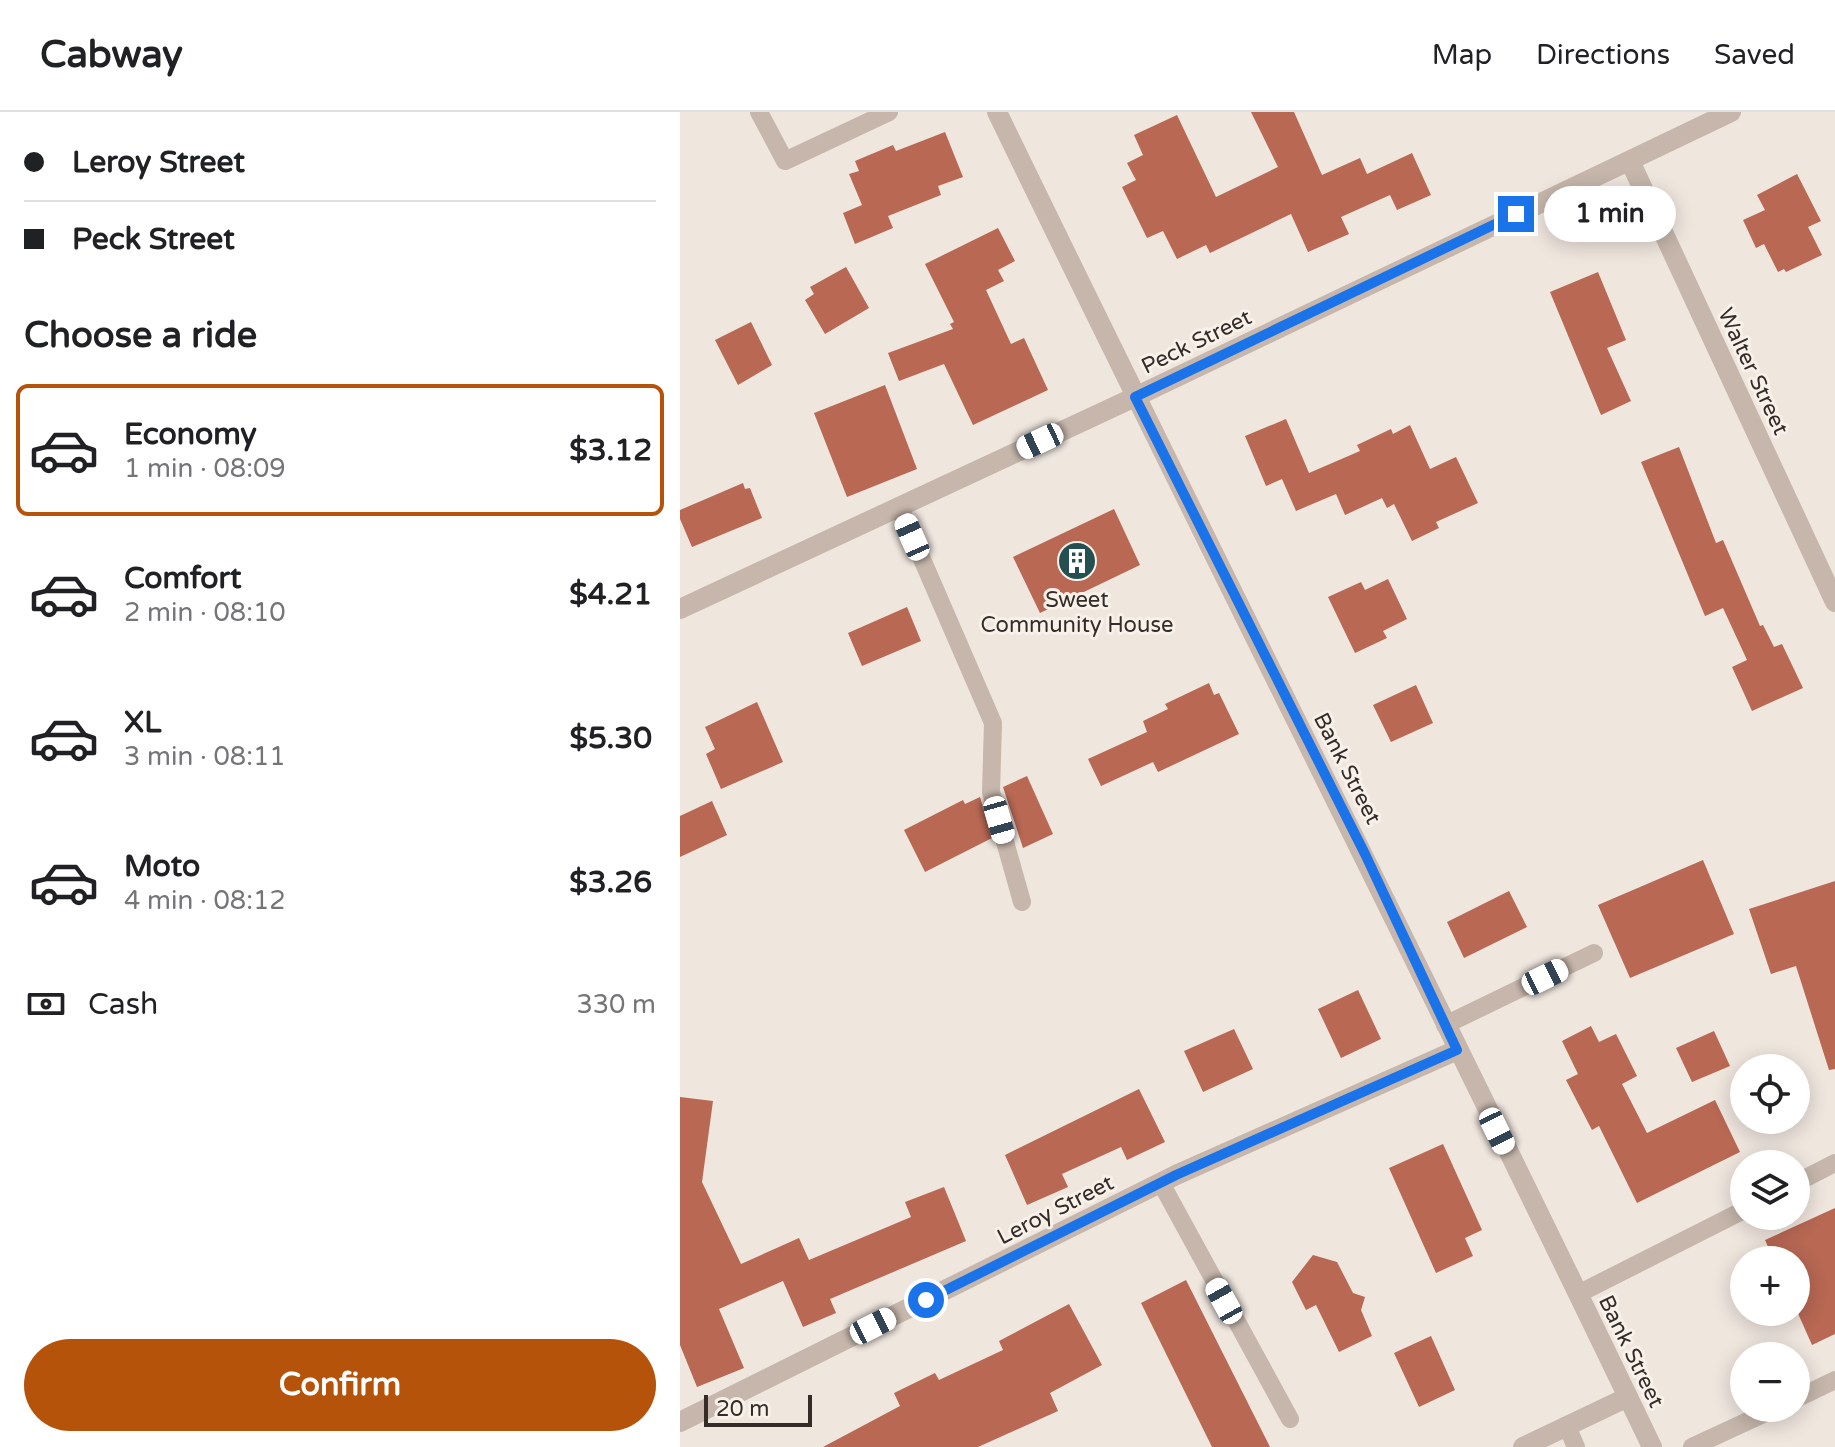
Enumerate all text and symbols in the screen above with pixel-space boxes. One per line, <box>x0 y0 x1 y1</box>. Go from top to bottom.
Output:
text: Cabway <box>40 32 183 78</box>
text: Map <box>1432 38 1492 72</box>
text: Directions <box>1536 38 1670 72</box>
text: Saved <box>1714 38 1795 72</box>
text: Leroy Street <box>72 144 245 181</box>
callout: 1 min <box>1544 186 1676 242</box>
route end <box>1498 196 1534 232</box>
text: 1 min <box>1575 198 1645 229</box>
text: Peck Street <box>72 221 235 258</box>
street label: Peck Street <box>1137 304 1256 380</box>
street label: Walter Street <box>1712 304 1794 439</box>
text: Choose a ride <box>24 314 257 357</box>
icon: car <box>28 414 100 486</box>
text: Economy <box>124 416 257 453</box>
car <box>1013 420 1067 462</box>
text: $3.12 <box>569 432 652 469</box>
text: 1 min · 08:09 <box>124 453 286 484</box>
car <box>891 510 933 564</box>
building icon: Sweet Community House <box>1056 540 1098 582</box>
icon: car <box>28 558 100 630</box>
text: Comfort <box>124 560 242 597</box>
text: $4.21 <box>569 576 652 613</box>
place label: Sweet Community House <box>981 587 1173 638</box>
text: 2 min · 08:10 <box>124 597 286 628</box>
icon: car <box>28 702 100 774</box>
text: XL <box>124 704 161 741</box>
street label: Bank Street <box>1308 708 1386 829</box>
text: $5.30 <box>570 720 652 757</box>
text: 3 min · 08:11 <box>124 741 286 772</box>
car <box>981 794 1017 846</box>
icon: car <box>28 846 100 918</box>
text: Moto <box>124 848 200 885</box>
text: $3.26 <box>569 864 652 901</box>
text: 4 min · 08:12 <box>124 885 286 916</box>
car <box>1518 956 1572 998</box>
icon: cash <box>24 982 68 1026</box>
text: Cash <box>88 986 158 1023</box>
text: 330 m <box>576 989 656 1020</box>
map controls <box>1730 1054 1810 1422</box>
button: locate <box>1730 1054 1810 1134</box>
car <box>1476 1104 1518 1158</box>
button: layers <box>1730 1150 1810 1230</box>
street label: Leroy Street <box>993 1170 1118 1250</box>
button: + <box>1730 1246 1810 1326</box>
car <box>1202 1274 1246 1328</box>
route start <box>908 1282 944 1318</box>
street label: Bank Street <box>1593 1291 1669 1412</box>
car <box>846 1304 900 1348</box>
button: Confirm <box>24 1339 656 1431</box>
button: − <box>1730 1342 1810 1422</box>
scale bar <box>704 1391 812 1427</box>
text: 20 m <box>716 1396 770 1422</box>

